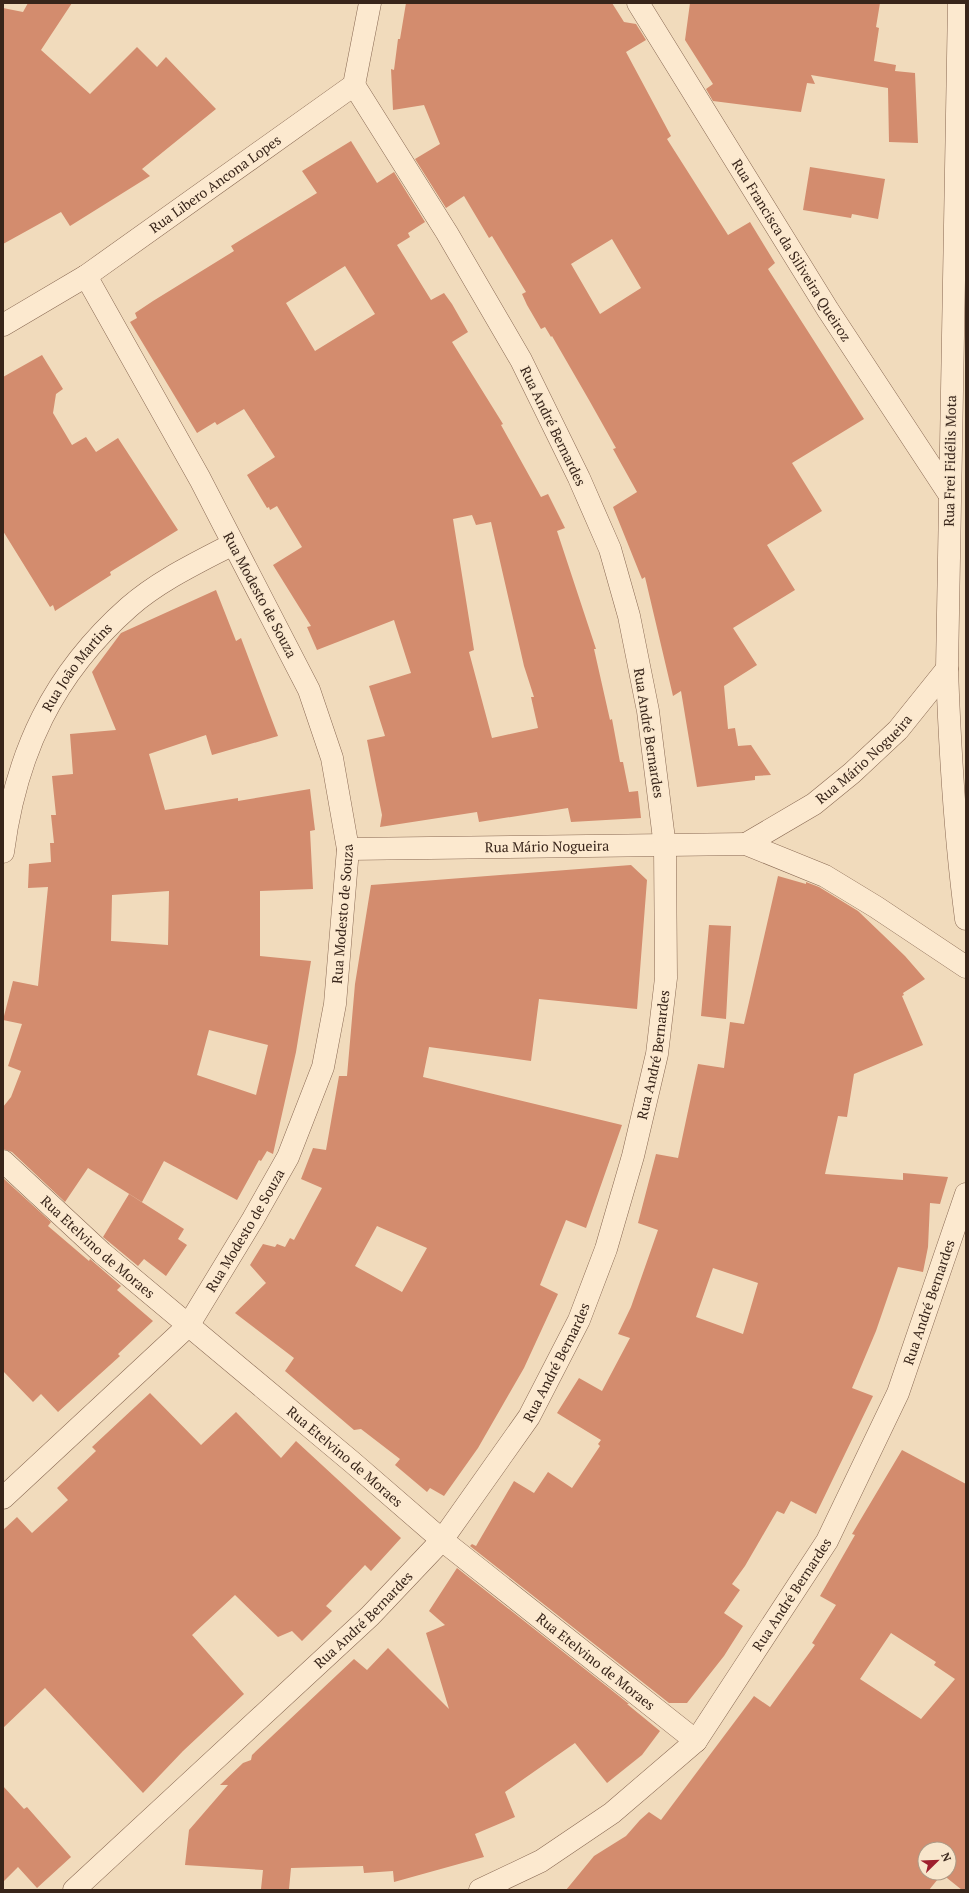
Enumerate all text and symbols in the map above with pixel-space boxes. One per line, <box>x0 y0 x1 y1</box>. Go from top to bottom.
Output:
street label: Rua Libero Ancona Lopes <box>145 130 285 237</box>
street label: Rua Francisca da Siliveira Queiroz <box>728 155 856 345</box>
street label: Rua André Bernardes <box>516 363 591 489</box>
street label: Rua Frei Fidélis Mota <box>939 395 960 527</box>
street label: Rua Modesto de Souza <box>219 529 302 661</box>
street label: Rua João Martins <box>37 618 116 715</box>
street label: Rua André Bernardes <box>630 667 669 799</box>
street label: Rua Mário Nogueira <box>811 710 916 808</box>
street label: Rua Mário Nogueira <box>485 836 609 856</box>
street label: Rua Modesto de Souza <box>327 843 357 985</box>
street label: Rua André Bernardes <box>632 989 674 1121</box>
street label: Rua Modesto de Souza <box>201 1165 288 1295</box>
street label: Rua Etelvino de Moraes <box>37 1191 159 1302</box>
street label: Rua André Bernardes <box>898 1237 959 1367</box>
street label: Rua André Bernardes <box>518 1300 594 1425</box>
street label: Rua Etelvino de Moraes <box>283 1402 407 1511</box>
street label: Rua André Bernardes <box>748 1534 835 1654</box>
street label: Rua André Bernardes <box>310 1567 417 1672</box>
street label: Rua Etelvino de Moraes <box>533 1608 659 1714</box>
north arrow <box>917 1841 957 1881</box>
text: N <box>938 1851 955 1864</box>

